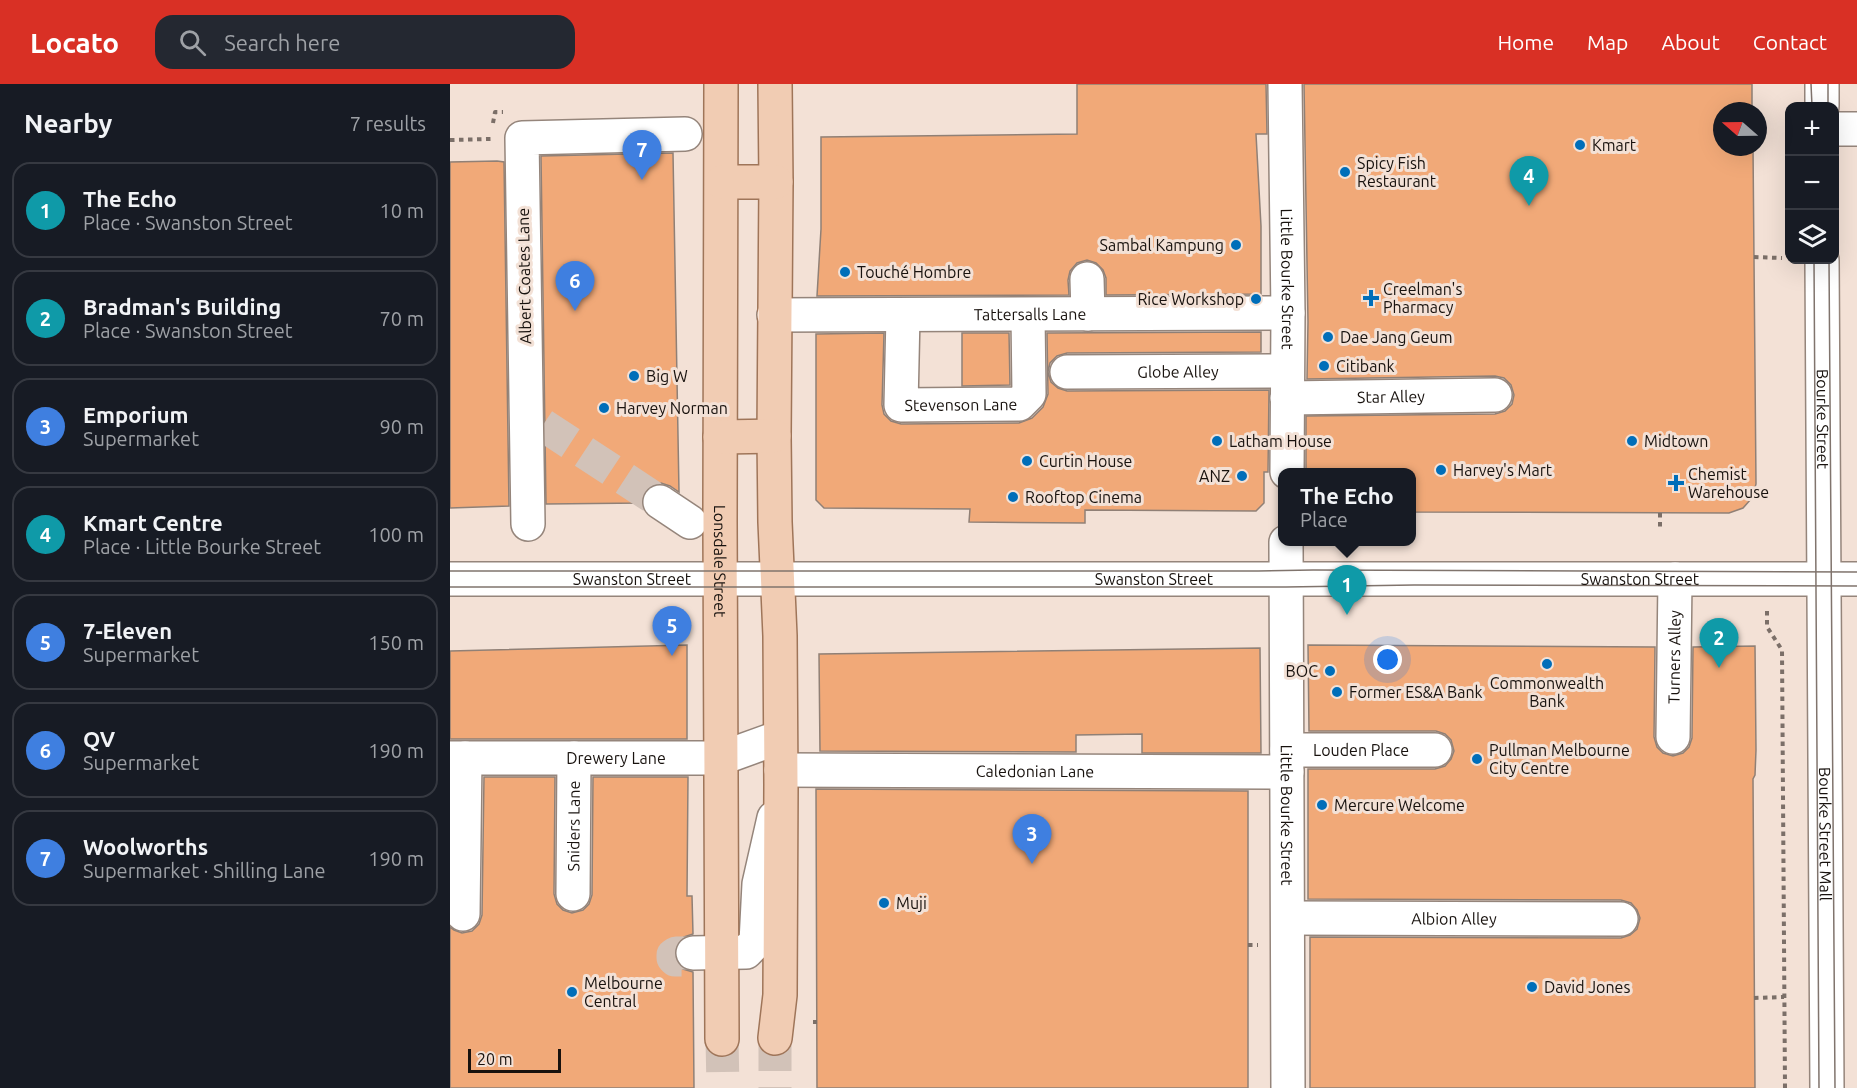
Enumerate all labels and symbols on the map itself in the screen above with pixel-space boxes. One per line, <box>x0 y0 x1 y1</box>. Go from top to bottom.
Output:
north arrow <box>1713 102 1767 156</box>
pin: 7 <box>622 130 662 180</box>
place label: Kmart <box>1592 136 1637 154</box>
marker: Kmart <box>1573 138 1587 152</box>
place label: Spicy Fish Restaurant <box>1357 154 1437 190</box>
pin: 4 <box>1510 156 1548 206</box>
marker: Spicy Fish Restaurant <box>1338 165 1352 179</box>
street label: Albert Coates Lane <box>514 208 534 344</box>
street label: Little Bourke Street <box>1278 208 1297 350</box>
place label: Sambal Kampung <box>1100 236 1224 254</box>
marker: Sambal Kampung <box>1229 238 1243 252</box>
pin: 6 <box>556 262 594 311</box>
place label: Touché Hombre <box>857 263 971 281</box>
marker: Touché Hombre <box>838 265 852 279</box>
place label: Creelman's Pharmacy <box>1383 280 1462 316</box>
place label: Rice Workshop <box>1137 290 1244 308</box>
marker: Creelman's Pharmacy <box>1364 291 1378 305</box>
marker: Rice Workshop <box>1249 292 1263 306</box>
street label: Tattersalls Lane <box>974 305 1086 323</box>
place label: Dae Jang Geum <box>1340 328 1453 346</box>
marker: Dae Jang Geum <box>1321 330 1335 344</box>
place label: Citibank <box>1336 357 1395 375</box>
marker: Citibank <box>1317 359 1331 373</box>
street label: Globe Alley <box>1137 362 1219 381</box>
place label: Big W <box>646 367 688 385</box>
marker: Big W <box>627 369 641 383</box>
street label: Bourke Street <box>1814 369 1832 470</box>
street label: Star Alley <box>1357 387 1425 406</box>
street label: Stevenson Lane <box>905 395 1017 414</box>
place label: Harvey Norman <box>616 399 728 417</box>
marker: Harvey Norman <box>597 401 611 415</box>
place label: Latham House <box>1229 432 1332 450</box>
place label: Midtown <box>1644 432 1708 450</box>
marker: Latham House <box>1210 434 1224 448</box>
marker: Midtown <box>1625 434 1639 448</box>
place label: Curtin House <box>1039 452 1132 470</box>
marker: Curtin House <box>1020 454 1034 468</box>
place label: Harvey's Mart <box>1453 461 1553 479</box>
marker: Harvey's Mart <box>1434 463 1448 477</box>
place label: Chemist Warehouse <box>1688 465 1769 501</box>
place label: ANZ <box>1199 467 1230 485</box>
marker: ANZ <box>1235 469 1249 483</box>
marker: Chemist Warehouse <box>1669 476 1683 490</box>
place label: Rooftop Cinema <box>1025 488 1142 506</box>
marker: Rooftop Cinema <box>1006 490 1020 504</box>
street label: Lonsdale Street <box>711 505 729 618</box>
pin: 1 <box>1328 566 1366 615</box>
street label: Swanston Street <box>573 570 692 588</box>
street label: Swanston Street <box>1095 570 1214 588</box>
street label: Swanston Street <box>1581 570 1700 588</box>
pin: 5 <box>652 606 692 656</box>
street label: Turners Alley <box>1664 610 1684 704</box>
pin: 2 <box>1700 618 1738 668</box>
your location <box>1373 645 1402 674</box>
marker: Commonwealth Bank <box>1540 657 1554 671</box>
place label: BOC <box>1286 662 1318 680</box>
marker: BOC <box>1323 664 1337 678</box>
place label: Commonwealth Bank <box>1490 674 1604 710</box>
place label: Former ES&A Bank <box>1349 683 1483 701</box>
marker: Former ES&A Bank <box>1330 685 1344 699</box>
street label: Louden Place <box>1313 741 1409 759</box>
place label: Pullman Melbourne City Centre <box>1489 741 1630 777</box>
street label: Little Bourke Street <box>1278 744 1296 886</box>
street label: Drewery Lane <box>566 749 666 767</box>
marker: Pullman Melbourne City Centre <box>1470 752 1484 766</box>
street label: Caledonian Lane <box>976 762 1094 780</box>
street label: Bourke Street Mall <box>1816 767 1835 901</box>
street label: Sniders Lane <box>564 781 583 871</box>
place label: Mercure Welcome <box>1334 796 1465 814</box>
marker: Mercure Welcome <box>1315 798 1329 812</box>
pin: 3 <box>1012 814 1052 864</box>
place label: Muji <box>896 894 927 912</box>
marker: Muji <box>877 896 891 910</box>
street label: Albion Alley <box>1411 909 1497 928</box>
place label: Melbourne Central <box>584 974 663 1010</box>
place label: David Jones <box>1544 978 1630 996</box>
marker: David Jones <box>1525 980 1539 994</box>
marker: Melbourne Central <box>565 985 579 999</box>
scale bar <box>468 1046 561 1074</box>

